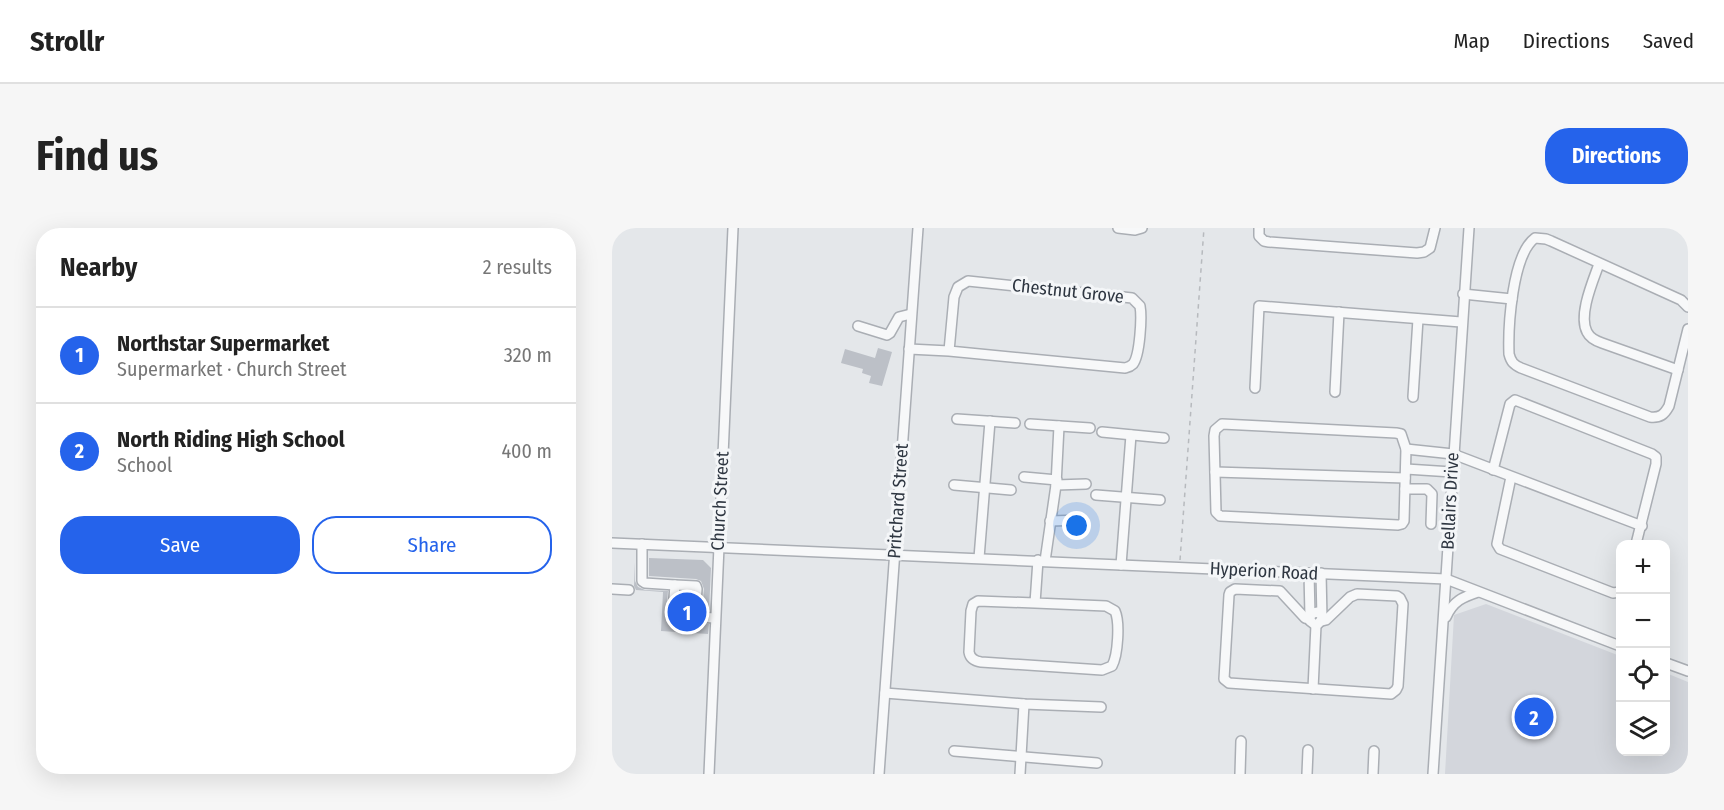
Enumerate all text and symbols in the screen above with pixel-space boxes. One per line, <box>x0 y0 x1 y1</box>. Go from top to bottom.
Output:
text: Strollr <box>30 25 104 58</box>
text: Map <box>1453 28 1490 54</box>
text: Directions <box>1523 28 1610 54</box>
text: Saved <box>1643 28 1694 54</box>
button: Directions <box>1545 128 1688 184</box>
text: Find us <box>36 131 158 181</box>
text: Nearby <box>60 252 137 283</box>
text: 2 results <box>483 255 552 279</box>
street label: Chestnut Grove <box>1011 274 1125 308</box>
text: Northstar Supermarket <box>117 330 330 357</box>
text: 1 <box>75 343 84 367</box>
text: 320 m <box>504 343 552 367</box>
text: Supermarket · Church Street <box>117 357 347 381</box>
text: North Riding High School <box>117 426 345 453</box>
text: 2 <box>75 439 84 463</box>
text: 400 m <box>501 439 552 463</box>
street label: Pritchard Street <box>883 443 913 559</box>
street label: Church Street <box>706 451 734 551</box>
street label: Bellairs Drive <box>1436 452 1464 550</box>
text: School <box>117 453 172 477</box>
your location <box>1062 511 1091 540</box>
button: Save <box>60 516 300 574</box>
button: Share <box>312 516 552 574</box>
map controls <box>1616 540 1670 756</box>
button: + <box>1616 540 1670 594</box>
street label: Hyperion Road <box>1209 557 1319 585</box>
pin: 1 <box>668 590 706 634</box>
button: − <box>1616 594 1670 648</box>
button: locate <box>1616 648 1670 702</box>
pin: 2 <box>1514 694 1554 740</box>
button: layers <box>1616 702 1670 756</box>

